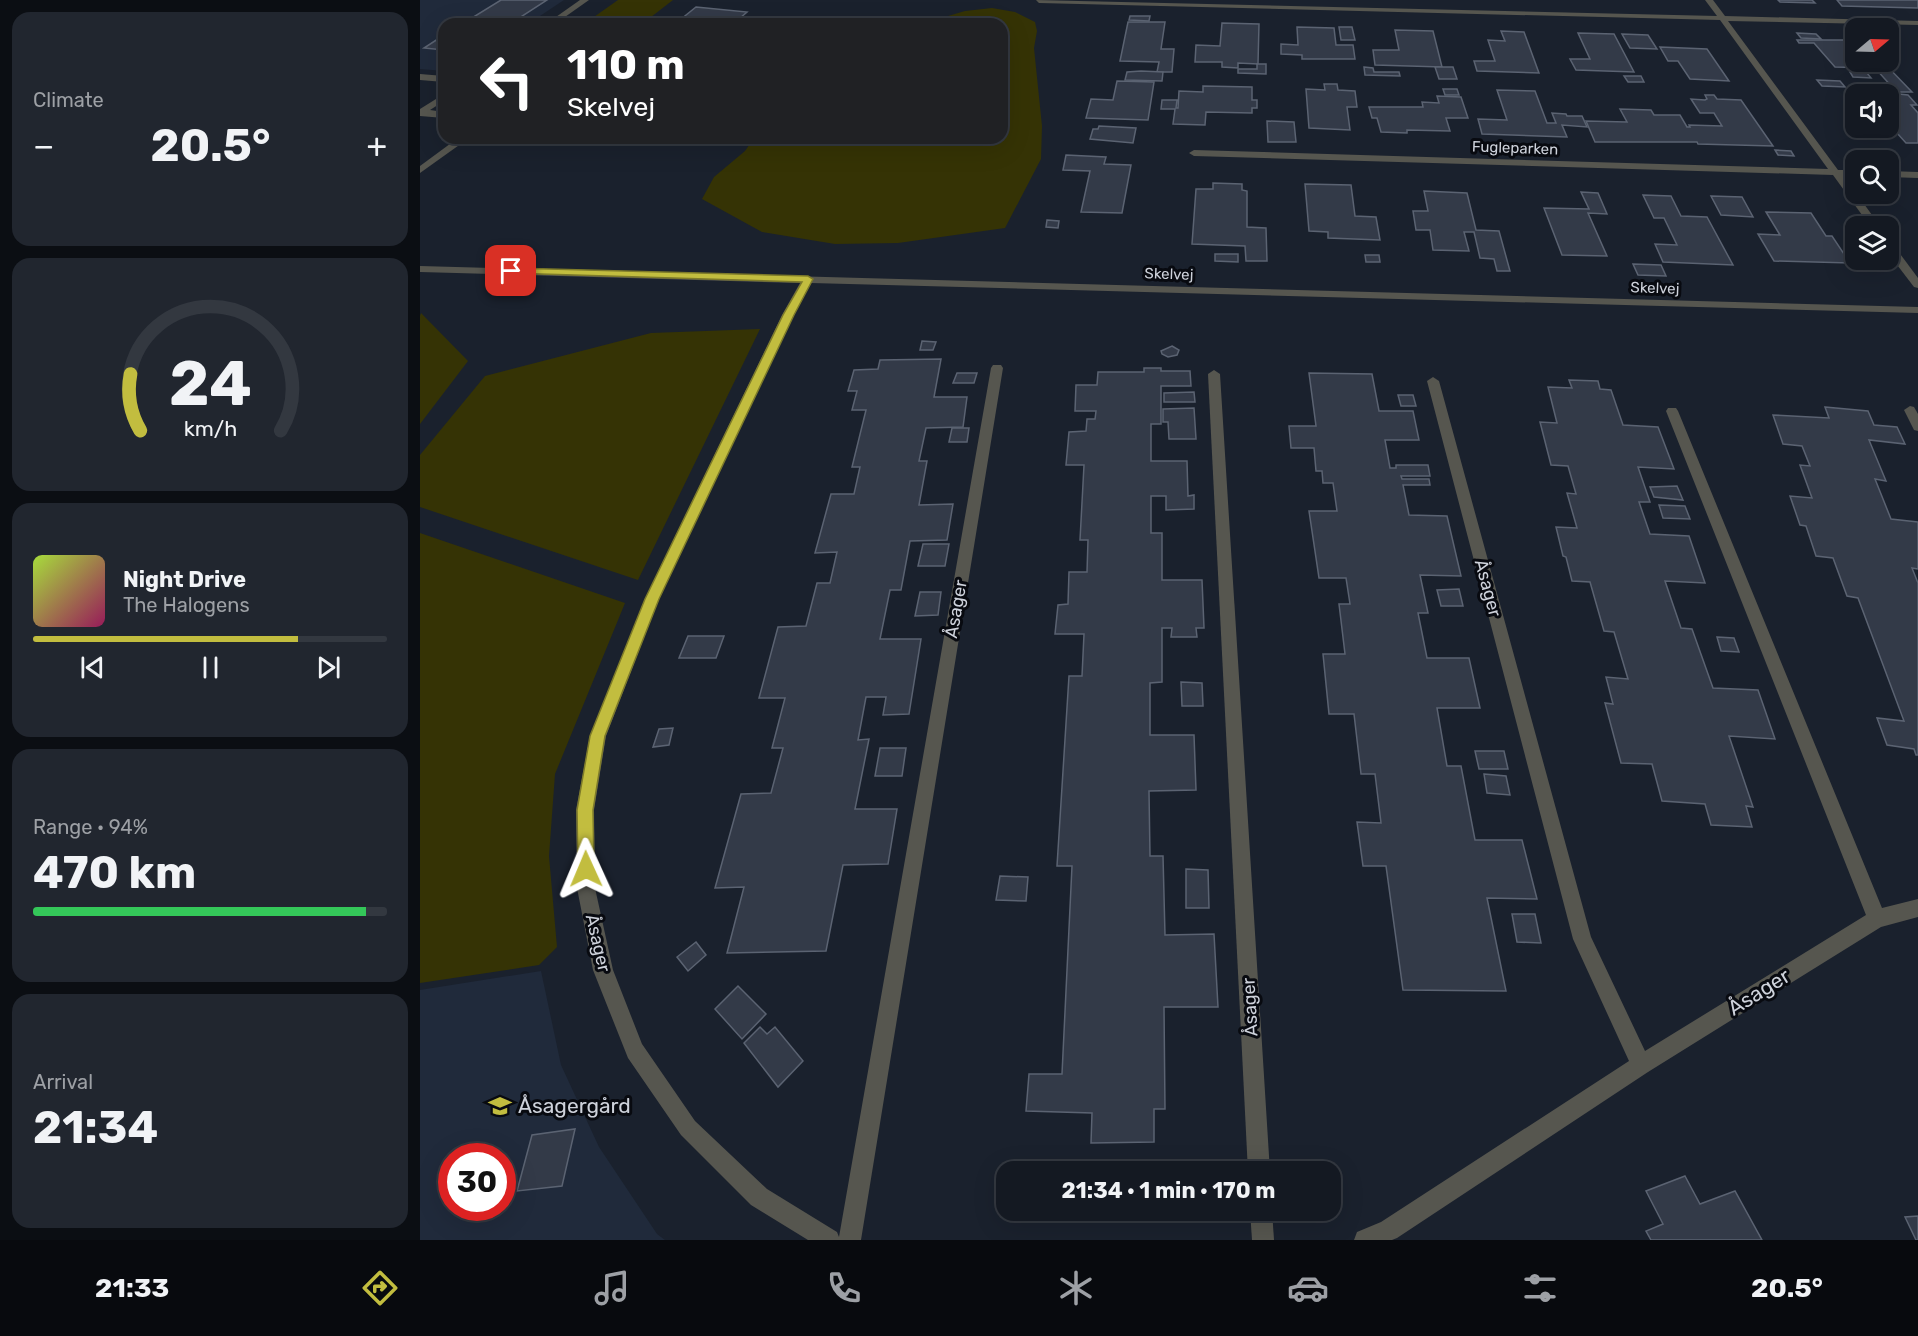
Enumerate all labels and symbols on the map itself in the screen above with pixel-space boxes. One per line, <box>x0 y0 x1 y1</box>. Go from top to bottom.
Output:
north arrow <box>1845 18 1899 72</box>
street label: Fugleparken <box>1472 137 1558 159</box>
pin <box>485 245 536 296</box>
street label: Skelvej <box>1144 264 1194 284</box>
street label: Skelvej <box>1630 278 1680 298</box>
street label: Åsager <box>1470 557 1506 619</box>
street label: Åsager <box>940 578 972 640</box>
position arrow <box>554 837 618 901</box>
street label: Åsager <box>581 912 615 974</box>
street label: Åsager <box>1723 963 1794 1020</box>
street label: Åsager <box>1237 977 1263 1037</box>
school or university icon: Åsagergård <box>487 1093 513 1119</box>
place label: Åsagergård <box>518 1093 631 1118</box>
speed limit sign: 30 <box>438 1143 516 1221</box>

